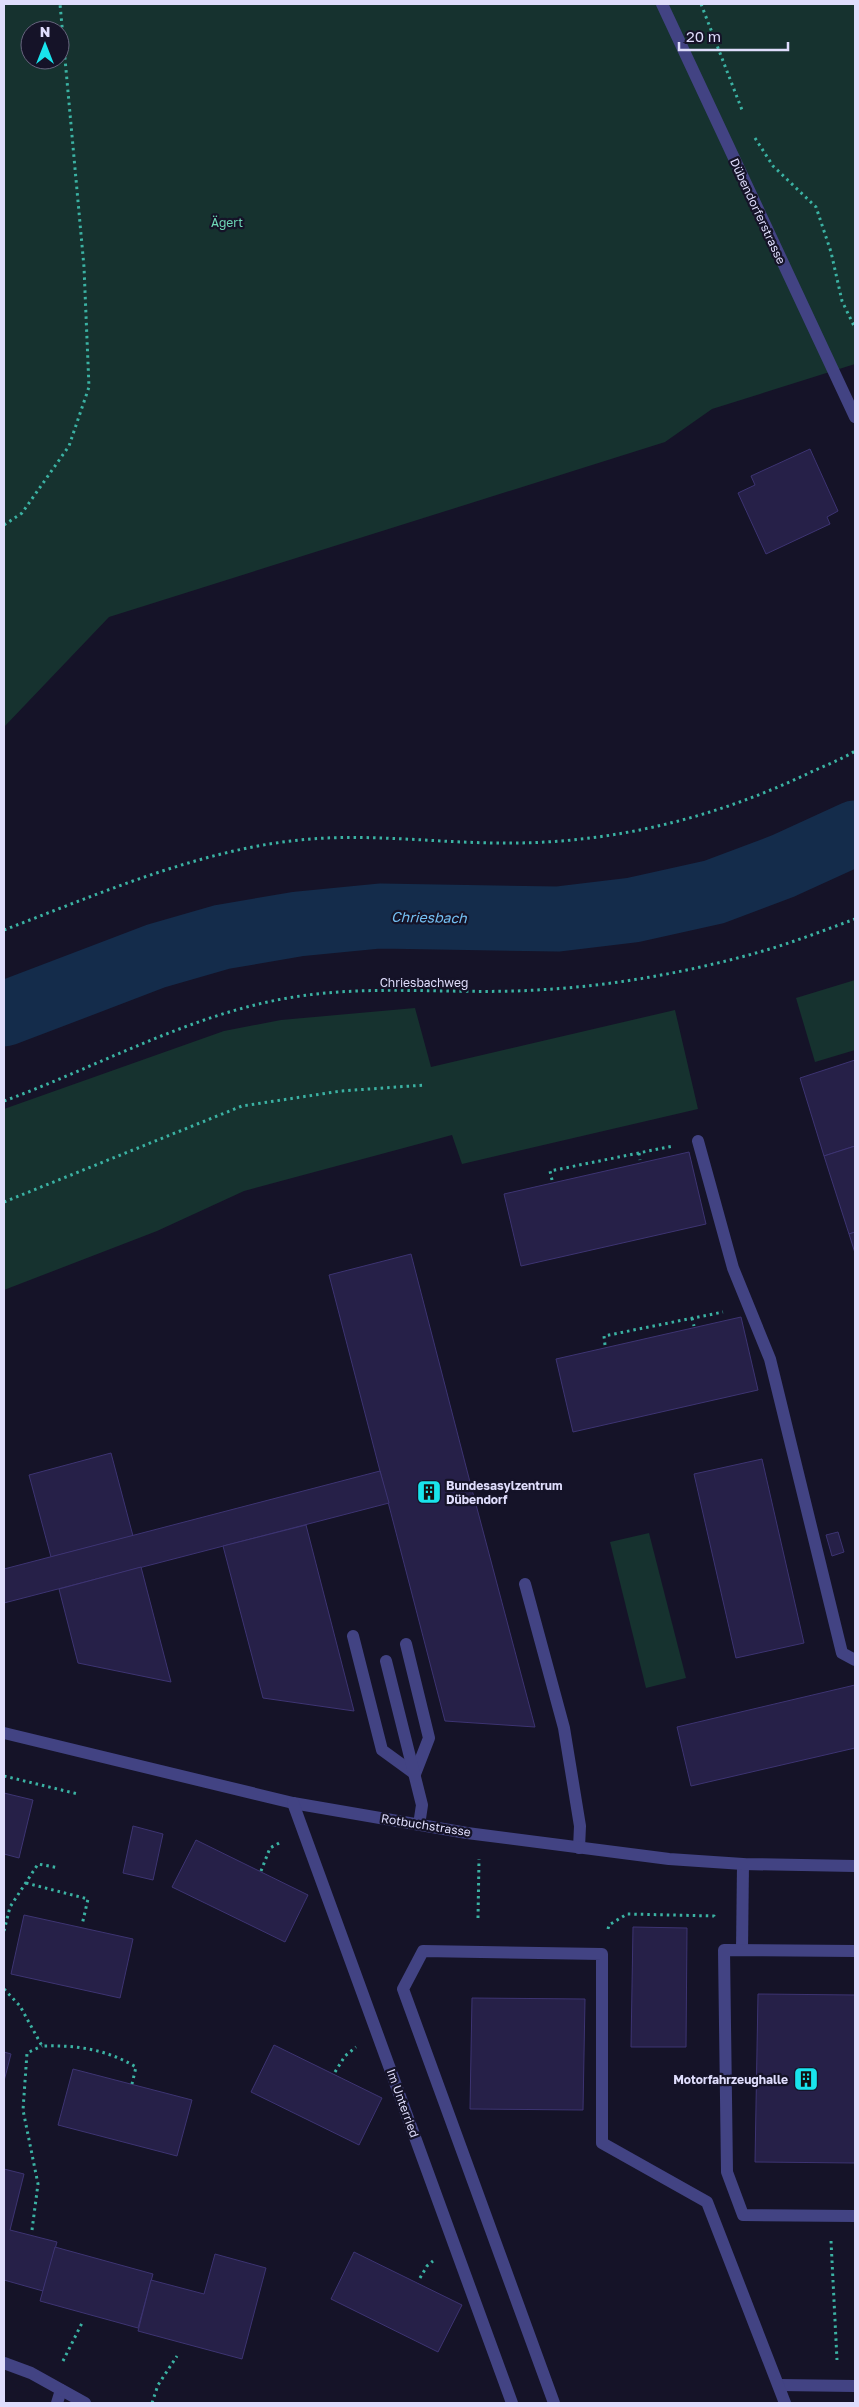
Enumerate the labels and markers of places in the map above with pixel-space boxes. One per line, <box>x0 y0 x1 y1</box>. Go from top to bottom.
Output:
place label: Bundesasylzentrum Dübendorf <box>446 1478 562 1507</box>
building icon: Bundesasylzentrum Dübendorf <box>416 1479 442 1505</box>
building icon: Motorfahrzeughalle <box>793 2066 819 2092</box>
place label: Motorfahrzeughalle <box>673 2072 788 2087</box>

